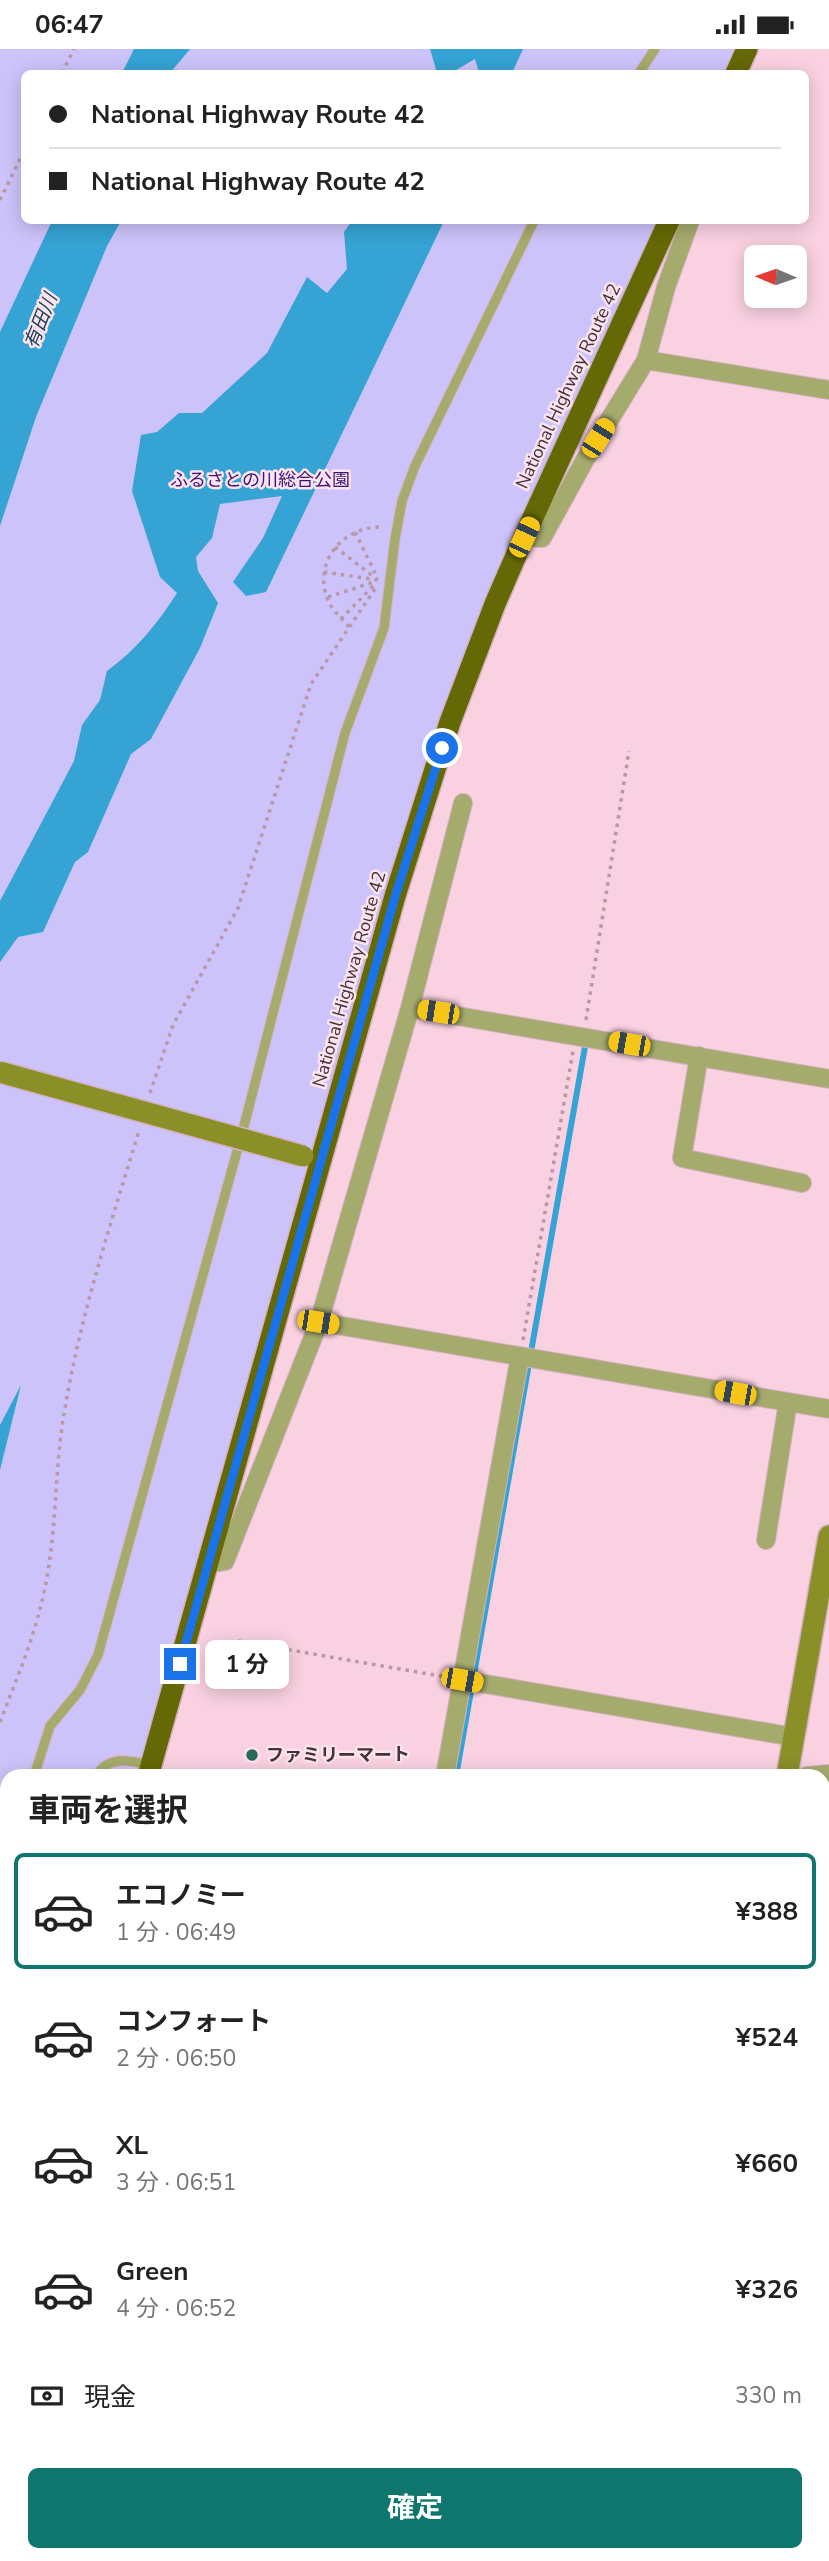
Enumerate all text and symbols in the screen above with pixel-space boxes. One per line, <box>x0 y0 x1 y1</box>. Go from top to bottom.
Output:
text: 06:47 <box>35 7 104 42</box>
text: National Highway Route 42 <box>91 97 425 132</box>
text: National Highway Route 42 <box>91 164 425 199</box>
north arrow <box>744 245 807 308</box>
map controls <box>744 245 807 308</box>
street label: National Highway Route 42 <box>510 279 626 493</box>
water label: 有田川 <box>18 288 64 352</box>
car <box>578 415 619 461</box>
park label: ふるさとの川総合公園 <box>170 468 350 492</box>
car <box>506 514 543 560</box>
route start <box>426 732 458 764</box>
street label: National Highway Route 42 <box>307 868 391 1090</box>
car <box>416 998 461 1026</box>
car <box>607 1030 652 1058</box>
car <box>296 1308 341 1336</box>
car <box>713 1379 758 1407</box>
callout: 1 分 <box>204 1639 288 1689</box>
route end <box>164 1648 196 1680</box>
text: 1 分 <box>225 1649 269 1680</box>
car <box>440 1666 485 1694</box>
place label: ファミリーマート <box>266 1743 410 1767</box>
marker: ファミリーマート <box>244 1747 260 1763</box>
text: 車両を選択 <box>28 1789 188 1832</box>
text: エコノミー <box>116 1878 246 1913</box>
icon: car <box>32 1880 95 1943</box>
text: ¥388 <box>736 1894 798 1929</box>
text: 1 分 · 06:49 <box>116 1917 236 1948</box>
text: コンフォート <box>116 2004 271 2039</box>
icon: car <box>32 2006 95 2069</box>
text: ¥524 <box>736 2020 798 2055</box>
text: 2 分 · 06:50 <box>116 2043 236 2074</box>
text: XL <box>116 2128 148 2163</box>
icon: car <box>32 2132 95 2195</box>
text: ¥660 <box>736 2146 798 2181</box>
text: 3 分 · 06:51 <box>116 2167 236 2198</box>
text: Green <box>116 2254 189 2289</box>
icon: car <box>32 2258 95 2321</box>
text: ¥326 <box>736 2272 798 2307</box>
text: 4 分 · 06:52 <box>116 2293 236 2324</box>
icon: cash <box>28 2377 66 2415</box>
text: 現金 <box>84 2380 136 2415</box>
text: 330 m <box>735 2380 802 2411</box>
button: 確定 <box>28 2468 802 2548</box>

